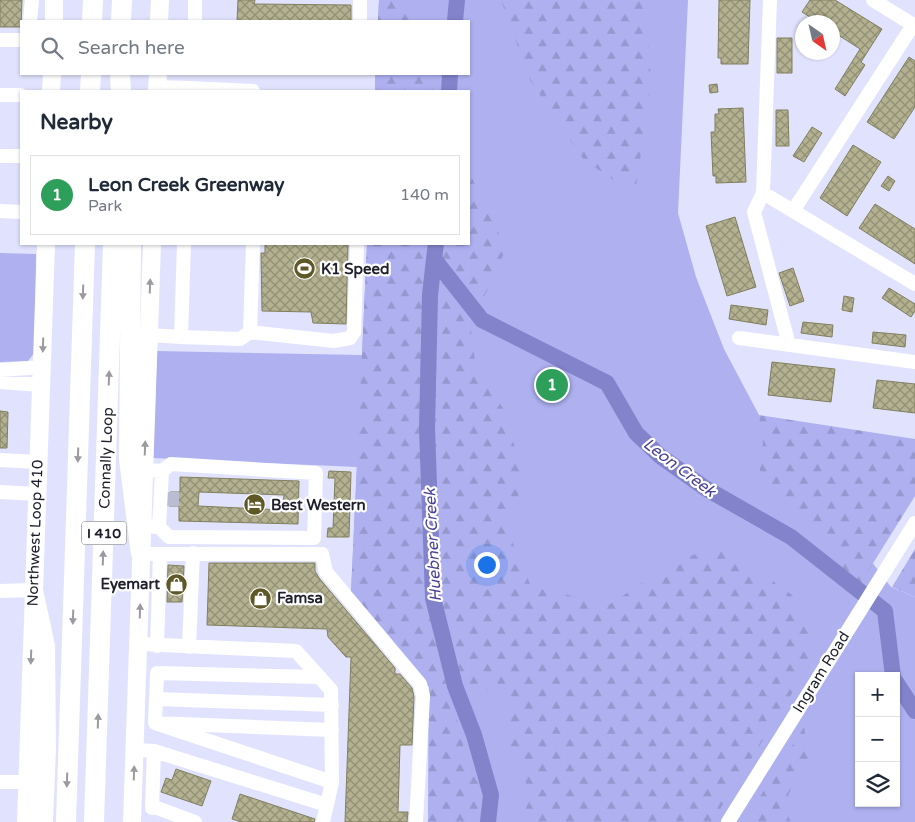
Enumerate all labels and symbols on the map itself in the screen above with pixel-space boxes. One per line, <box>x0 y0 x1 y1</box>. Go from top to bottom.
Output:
north arrow <box>795 15 840 60</box>
sports icon: K1 Speed <box>293 257 317 281</box>
place label: K1 Speed <box>321 260 389 279</box>
one-way arrow <box>147 278 155 294</box>
one-way arrow <box>79 285 87 301</box>
one-way arrow <box>38 337 46 353</box>
pin: 1 <box>536 366 568 404</box>
one-way arrow <box>105 370 113 386</box>
street label: Connally Loop <box>95 407 117 509</box>
water label: Leon Creek <box>639 434 721 502</box>
one-way arrow <box>141 440 149 456</box>
one-way arrow <box>74 447 82 463</box>
street label: Northwest Loop 410 <box>23 459 47 607</box>
water label: Huebner Creek <box>420 486 446 602</box>
hotel icon: Best Western <box>243 493 267 517</box>
place label: Best Western <box>271 496 366 514</box>
road number: I 410 <box>82 522 126 544</box>
one-way arrow <box>99 550 107 566</box>
your location <box>474 552 500 578</box>
shop icon: Eyemart <box>164 572 188 596</box>
place label: Eyemart <box>101 575 160 594</box>
shop icon: Famsa <box>249 586 273 610</box>
place label: Famsa <box>277 589 323 607</box>
one-way arrow <box>136 603 144 619</box>
one-way arrow <box>68 610 76 626</box>
street label: Ingram Road <box>789 628 853 716</box>
one-way arrow <box>27 649 35 665</box>
one-way arrow <box>94 713 102 729</box>
one-way arrow <box>130 765 138 781</box>
one-way arrow <box>63 772 71 788</box>

